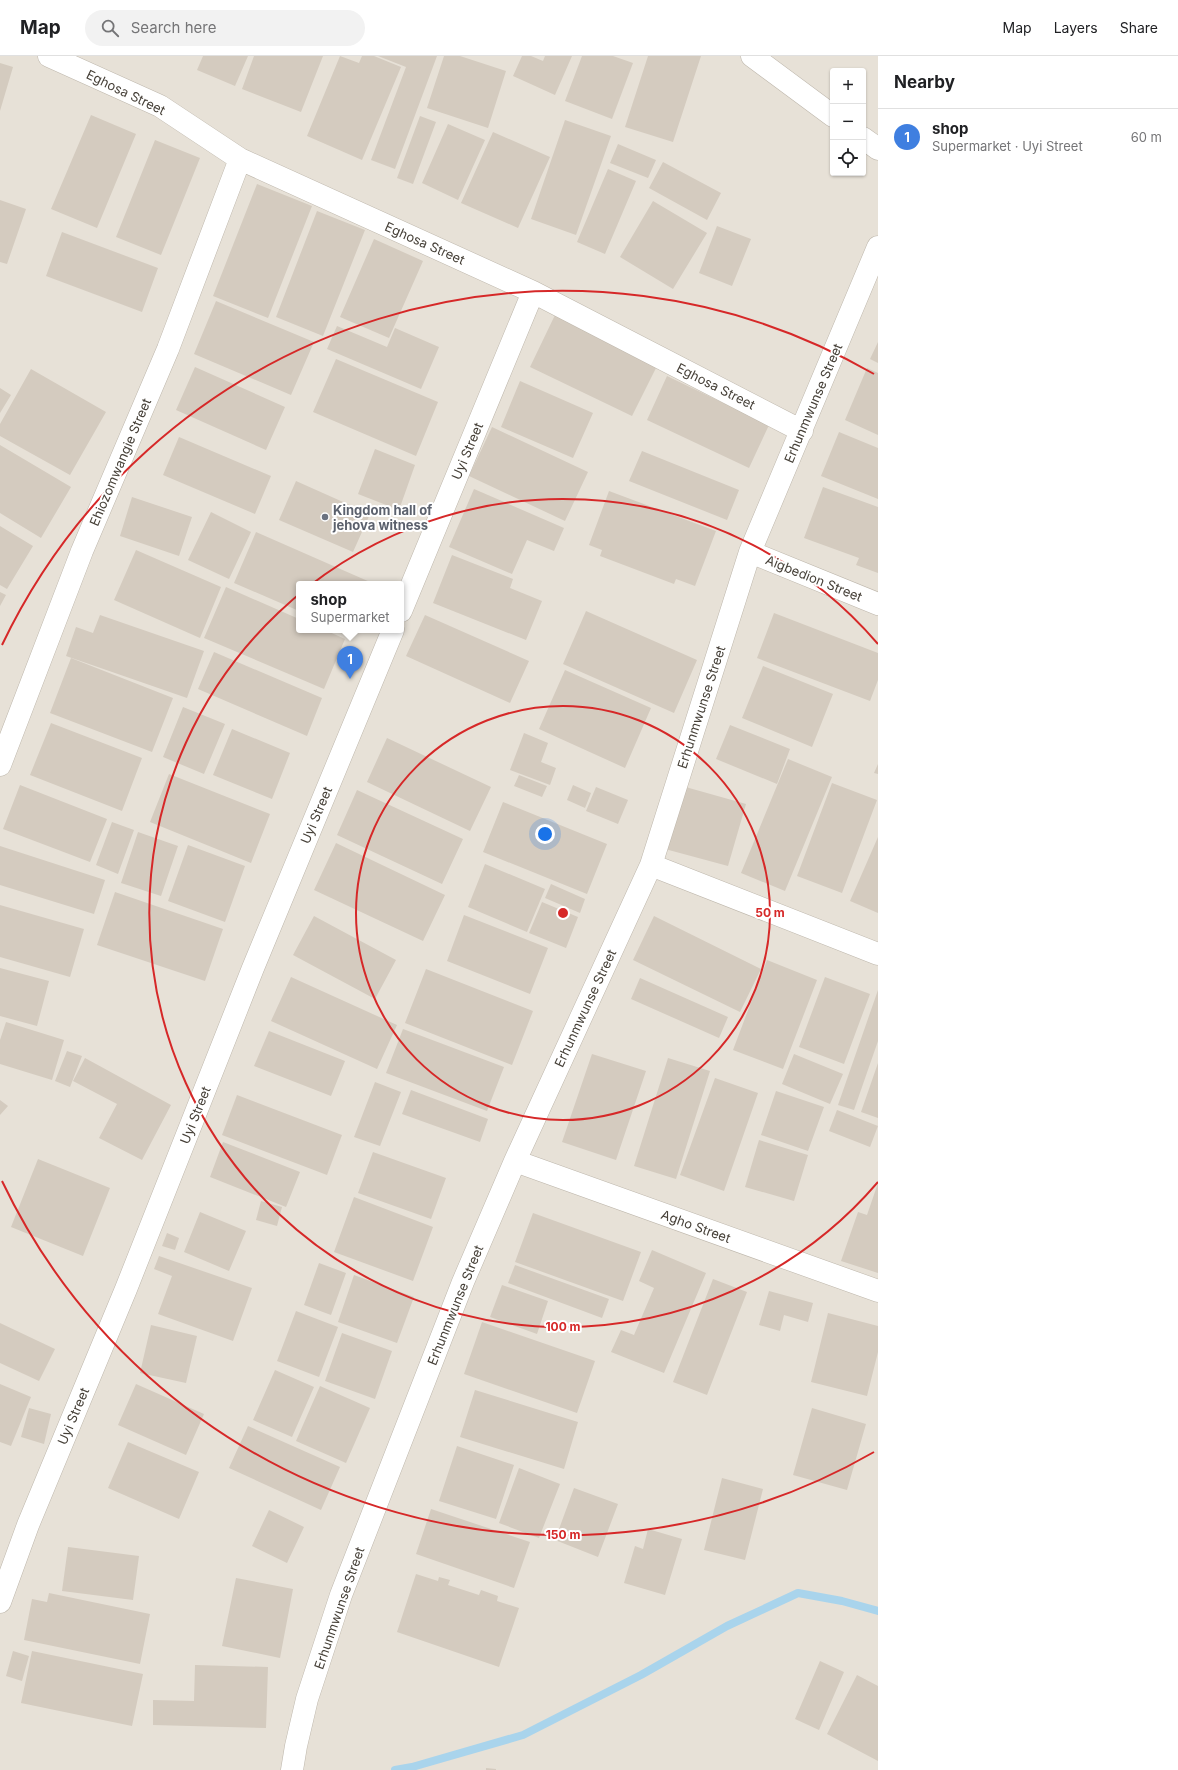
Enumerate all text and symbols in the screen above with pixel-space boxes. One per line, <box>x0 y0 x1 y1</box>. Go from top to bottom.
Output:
search box <box>85 10 365 46</box>
text: Map <box>20 16 61 39</box>
icon: search <box>99 17 121 39</box>
text: Search here <box>131 18 216 37</box>
text: Map <box>1003 19 1032 36</box>
text: Layers <box>1054 19 1098 36</box>
text: Share <box>1120 19 1158 36</box>
street label: Eghosa Street <box>84 66 168 118</box>
map controls <box>830 68 866 176</box>
button: + <box>830 68 866 104</box>
text: Nearby <box>894 72 955 92</box>
button: − <box>830 104 866 140</box>
text: shop <box>932 119 968 138</box>
text: 1 <box>904 129 910 145</box>
text: 60 m <box>1131 129 1162 145</box>
text: Supermarket · Uyi Street <box>932 138 1083 154</box>
button: locate <box>830 140 866 176</box>
street label: Eghosa Street <box>383 218 467 268</box>
street label: Erhunmwunse Street <box>781 341 845 465</box>
street label: Eghosa Street <box>674 359 758 413</box>
street label: Ehiozomwangie Street <box>86 396 154 528</box>
street label: Uyi Street <box>448 420 486 482</box>
place label: Kingdom hall of jehova witness <box>332 502 433 533</box>
marker: Kingdom hall of jehova witness <box>320 512 330 522</box>
street label: Aigbedion Street <box>763 551 865 605</box>
popup <box>296 581 404 633</box>
text: shop <box>310 590 347 609</box>
text: Supermarket <box>310 609 390 625</box>
street label: Erhunmwunse Street <box>674 644 728 770</box>
pin: 1 <box>337 646 363 679</box>
street label: Uyi Street <box>297 784 335 846</box>
your location <box>535 824 555 844</box>
text: 50 m <box>755 905 785 920</box>
centre of rings <box>556 906 570 920</box>
street label: Erhunmwunse Street <box>551 947 619 1069</box>
street label: Uyi Street <box>176 1084 214 1146</box>
street label: Agho Street <box>659 1206 733 1246</box>
street label: Erhunmwunse Street <box>424 1243 486 1367</box>
text: 100 m <box>545 1319 581 1334</box>
street label: Uyi Street <box>54 1385 92 1447</box>
text: 150 m <box>546 1527 580 1542</box>
street label: Erhunmwunse Street <box>311 1545 367 1671</box>

